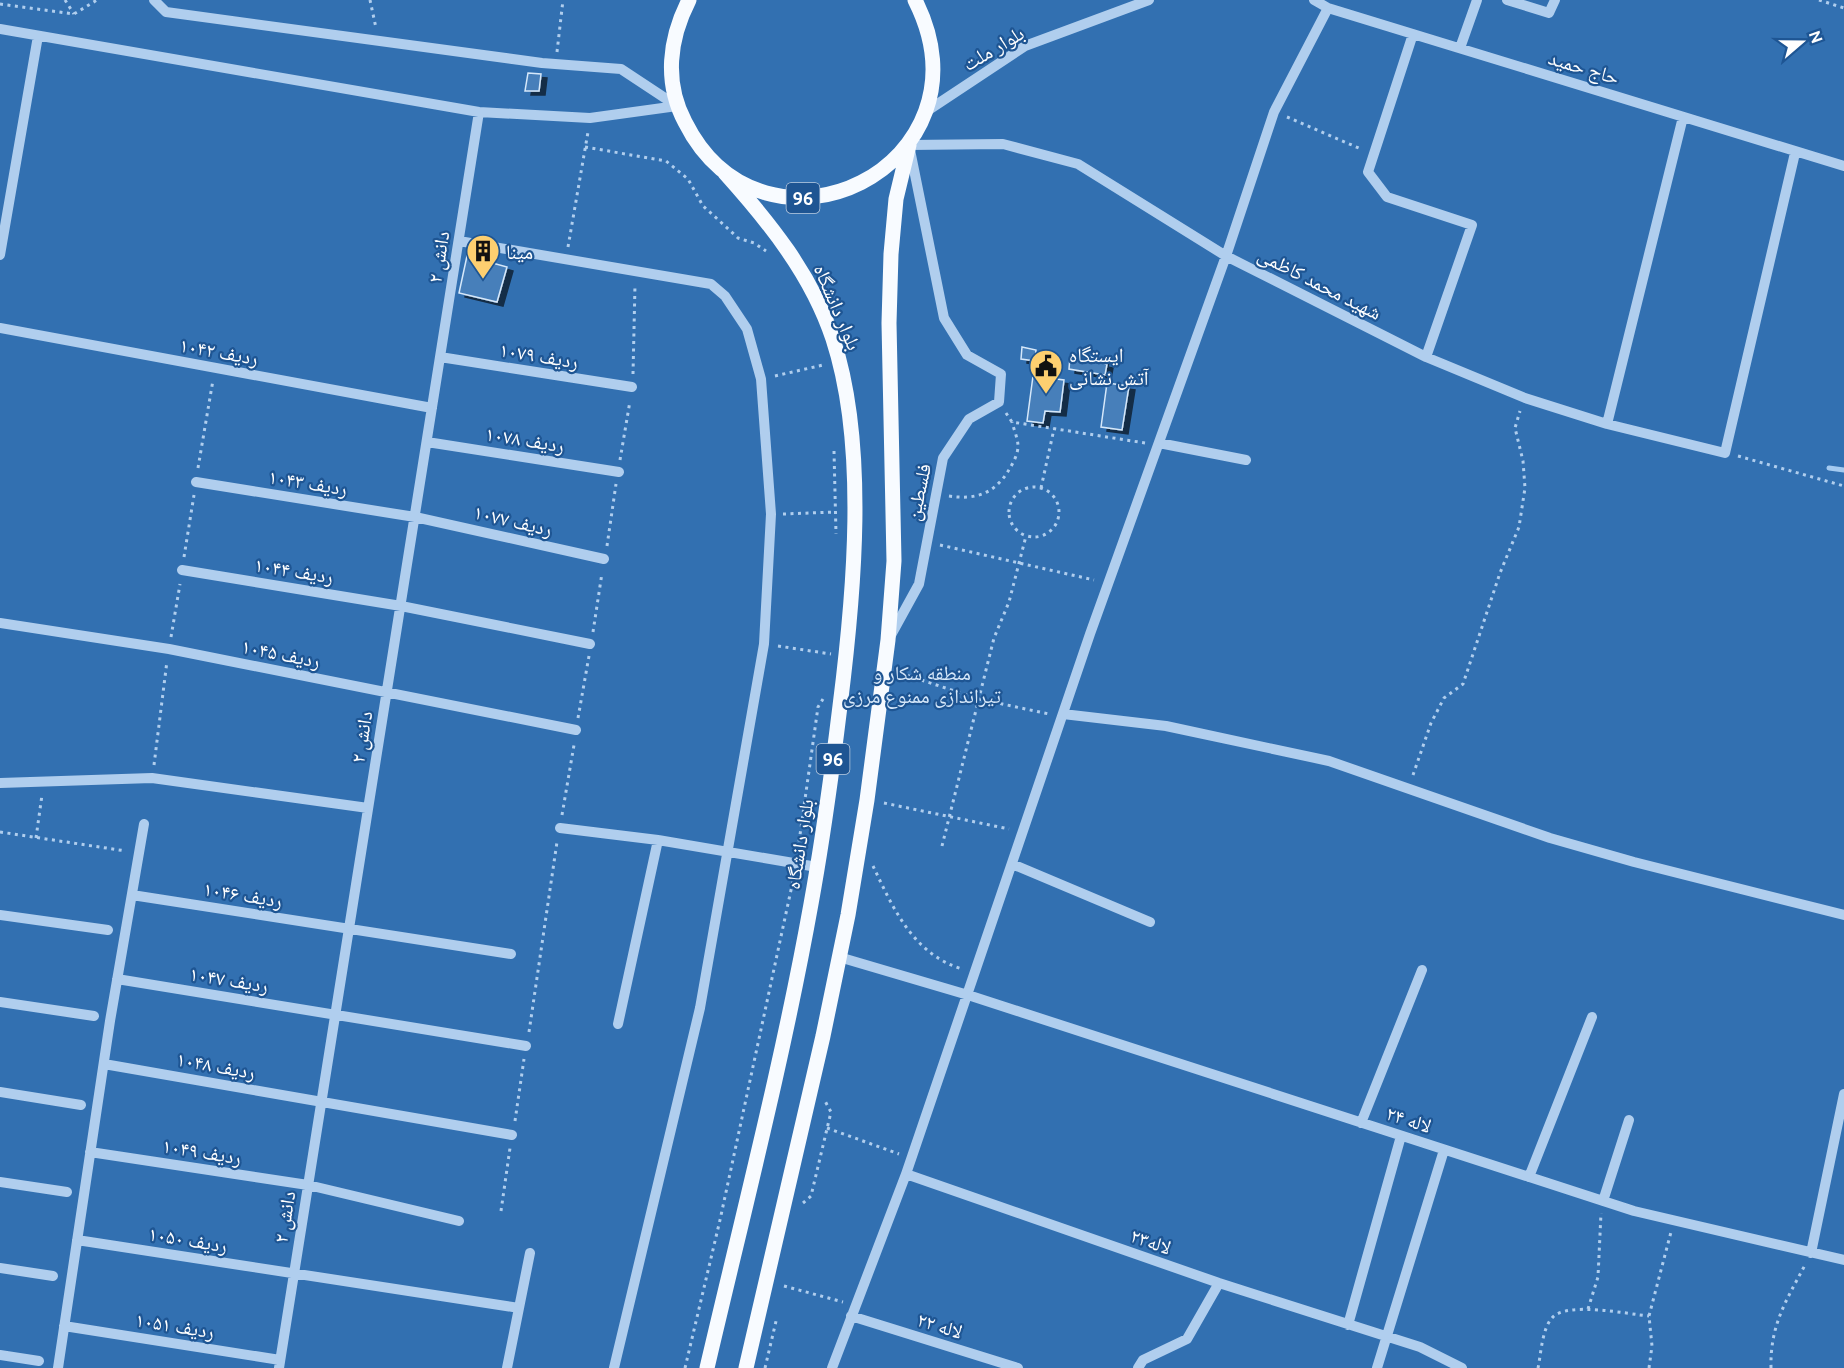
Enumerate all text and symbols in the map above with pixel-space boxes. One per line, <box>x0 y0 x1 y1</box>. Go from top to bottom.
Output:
north arrow <box>1772 12 1832 72</box>
street label: بلوار ملت <box>958 21 1028 76</box>
text: N <box>1806 28 1827 46</box>
street label: حاج حمید <box>1545 45 1622 91</box>
road number: 96 <box>786 183 820 213</box>
street label: دانش ۲ <box>423 229 454 285</box>
building icon: مینا <box>465 233 501 280</box>
place label: مینا <box>506 240 533 263</box>
street label: شهید محمد کاظمی <box>1254 242 1386 325</box>
street label: بلوار دانشگاه <box>809 261 866 354</box>
street label: ردیف ۱۰۴۲ <box>178 333 260 370</box>
street label: ردیف ۱۰۷۹ <box>498 337 580 373</box>
place label: ایستگاه آتش نشانی <box>1069 343 1150 390</box>
public building icon: ایستگاه آتش نشانی <box>1028 348 1064 395</box>
street label: ردیف ۱۰۷۸ <box>484 421 566 457</box>
street label: فلسطین <box>901 461 936 523</box>
street label: ردیف ۱۰۴۳ <box>267 464 349 500</box>
street label: ردیف ۱۰۷۷ <box>472 500 554 541</box>
street label: ردیف ۱۰۴۴ <box>253 552 335 588</box>
street label: ردیف ۱۰۴۵ <box>240 634 322 672</box>
park label: منطقه شکار و تیراندازی ممنوع مرزی <box>843 661 1001 709</box>
street label: دانش ۲ <box>346 709 377 765</box>
road number: 96 <box>816 744 850 774</box>
street label: بلوار دانشگاه <box>781 797 818 891</box>
street label: ردیف ۱۰۴۶ <box>202 876 284 912</box>
street label: ردیف ۱۰۴۷ <box>188 961 270 997</box>
street label: ردیف ۱۰۴۸ <box>175 1047 257 1084</box>
street label: لاله ۲۴ <box>1383 1101 1435 1137</box>
street label: ردیف ۱۰۴۹ <box>161 1133 243 1169</box>
street label: دانش ۲ <box>269 1189 300 1245</box>
street label: ردیف ۱۰۵۰ <box>147 1221 229 1257</box>
street label: لاله۲۳ <box>1128 1223 1174 1259</box>
street label: ردیف ۱۰۵۱ <box>134 1307 216 1343</box>
street label: لاله ۲۲ <box>915 1307 965 1343</box>

